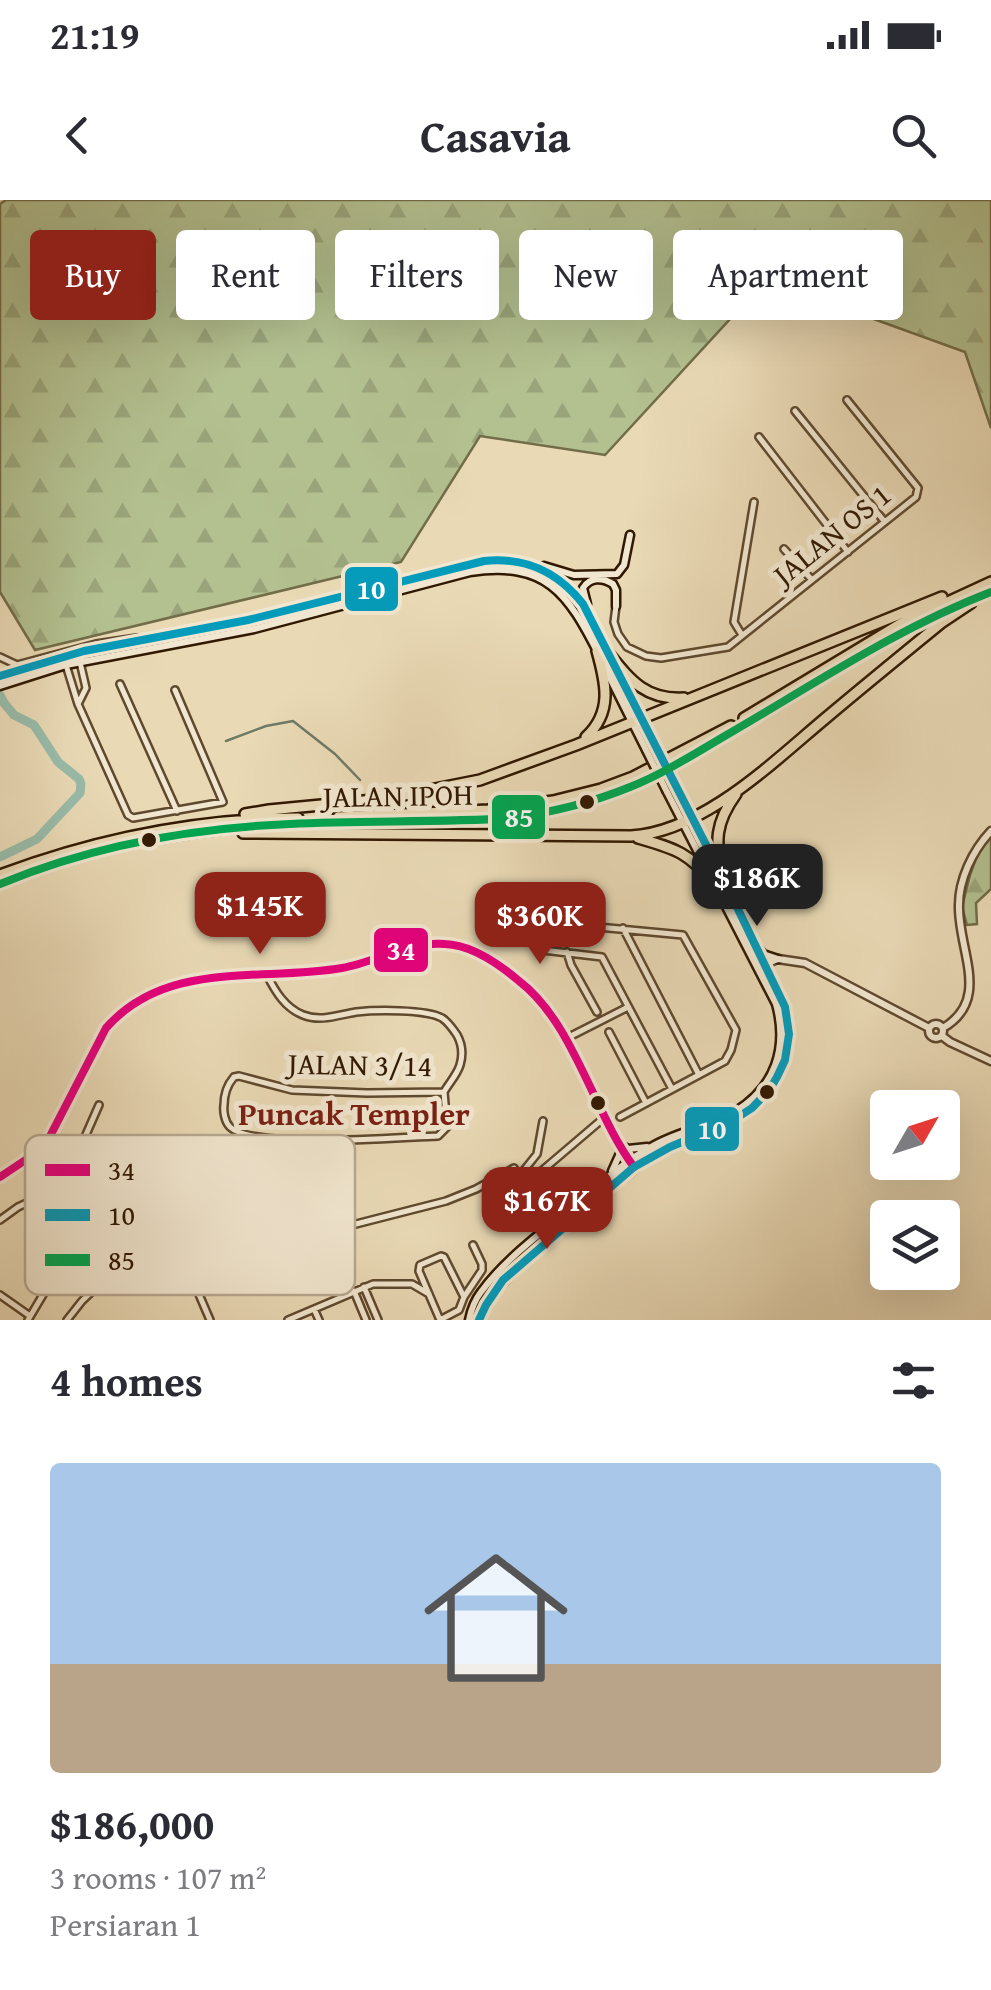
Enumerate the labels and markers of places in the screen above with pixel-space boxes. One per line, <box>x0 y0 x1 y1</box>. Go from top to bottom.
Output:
unlabelled marker <box>577 792 597 812</box>
unlabelled marker <box>139 830 159 850</box>
pin: $186K <box>687 844 827 929</box>
pin: $145K <box>190 872 330 957</box>
pin: $360K <box>470 882 610 967</box>
unlabelled marker <box>757 1082 777 1102</box>
unlabelled marker <box>588 1093 608 1113</box>
pin: $167K <box>477 1167 617 1252</box>

